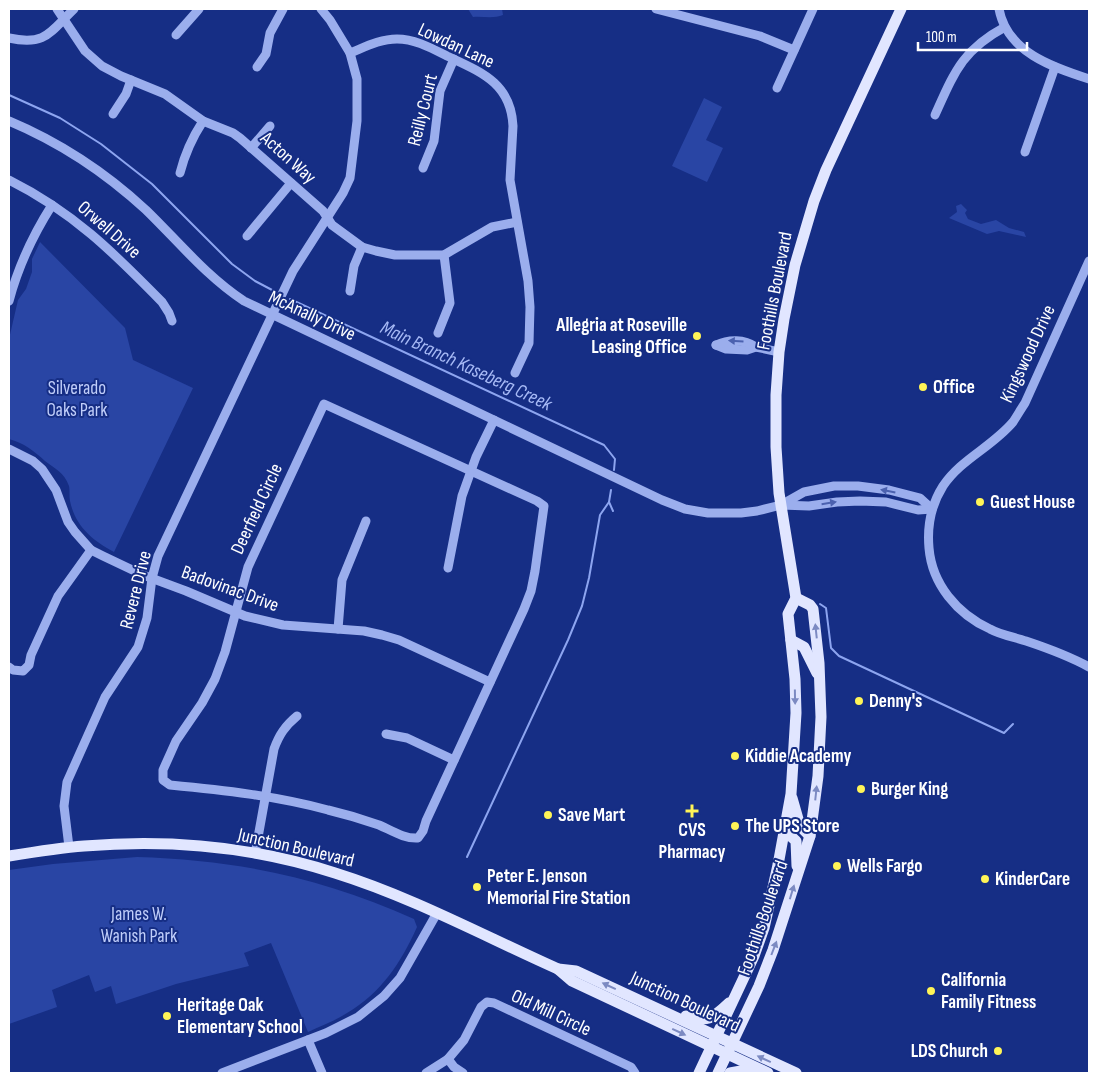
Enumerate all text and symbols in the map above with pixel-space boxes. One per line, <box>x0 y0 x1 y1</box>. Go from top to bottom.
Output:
street label: Lowdan Lane <box>414 18 498 74</box>
scale bar <box>918 20 1027 52</box>
text: 100 m <box>926 28 957 47</box>
street label: Reilly Court <box>403 71 443 148</box>
street label: Acton Way <box>255 126 321 189</box>
street label: Orwell Drive <box>73 196 145 264</box>
street label: Foothills Boulevard <box>752 230 798 352</box>
street label: McAnally Drive <box>265 286 359 346</box>
street label: Kingswood Drive <box>995 301 1061 407</box>
place label: Allegria at Roseville Leasing Office <box>555 314 687 359</box>
water label: Main Branch Kaseberg Creek <box>376 316 556 417</box>
marker: Allegria at Roseville Leasing Office <box>691 330 703 342</box>
one-way arrow <box>728 337 744 345</box>
place label: Office <box>933 376 975 399</box>
park label: Silverado Oaks Park <box>46 377 108 422</box>
marker: Office <box>917 381 929 393</box>
street label: Deerfield Circle <box>226 460 288 558</box>
one-way arrow <box>879 486 895 494</box>
place label: Guest House <box>990 491 1075 514</box>
marker: Guest House <box>974 496 986 508</box>
one-way arrow <box>822 499 838 507</box>
street label: Revere Drive <box>115 548 157 632</box>
street label: Badovinac Drive <box>178 561 282 617</box>
one-way arrow <box>812 623 820 639</box>
one-way arrow <box>792 690 800 706</box>
place label: Denny's <box>869 690 922 713</box>
marker: Denny's <box>853 695 865 707</box>
place label: Kiddie Academy <box>745 745 851 768</box>
marker: Kiddie Academy <box>729 750 741 762</box>
place label: Burger King <box>871 778 948 801</box>
marker: Burger King <box>855 783 867 795</box>
one-way arrow <box>812 785 820 801</box>
place label: Save Mart <box>558 804 625 827</box>
marker: CVS Pharmacy <box>686 805 698 817</box>
marker: Save Mart <box>542 809 554 821</box>
place label: The UPS Store <box>745 815 840 838</box>
place label: CVS Pharmacy <box>659 819 726 864</box>
marker: The UPS Store <box>729 820 741 832</box>
street label: Junction Boulevard <box>235 823 356 873</box>
place label: Wells Fargo <box>847 855 923 878</box>
street label: Foothills Boulevard <box>733 858 793 978</box>
marker: Wells Fargo <box>831 860 843 872</box>
place label: Peter E. Jenson Memorial Fire Station <box>487 865 630 910</box>
place label: KinderCare <box>995 868 1070 891</box>
marker: KinderCare <box>979 873 991 885</box>
marker: Peter E. Jenson Memorial Fire Station <box>471 881 483 893</box>
one-way arrow <box>788 884 796 899</box>
park label: James W. Wanish Park <box>101 903 178 948</box>
one-way arrow <box>770 941 778 955</box>
street label: Junction Boulevard <box>625 966 744 1037</box>
place label: California Family Fitness <box>941 969 1036 1014</box>
one-way arrow <box>602 982 616 990</box>
street label: Old Mill Circle <box>507 985 595 1041</box>
marker: California Family Fitness <box>925 985 937 997</box>
place label: Heritage Oak Elementary School <box>177 994 303 1039</box>
marker: Heritage Oak Elementary School <box>161 1010 173 1022</box>
one-way arrow <box>672 1028 686 1036</box>
place label: LDS Church <box>911 1040 988 1063</box>
marker: LDS Church <box>992 1045 1004 1057</box>
one-way arrow <box>757 1054 771 1062</box>

